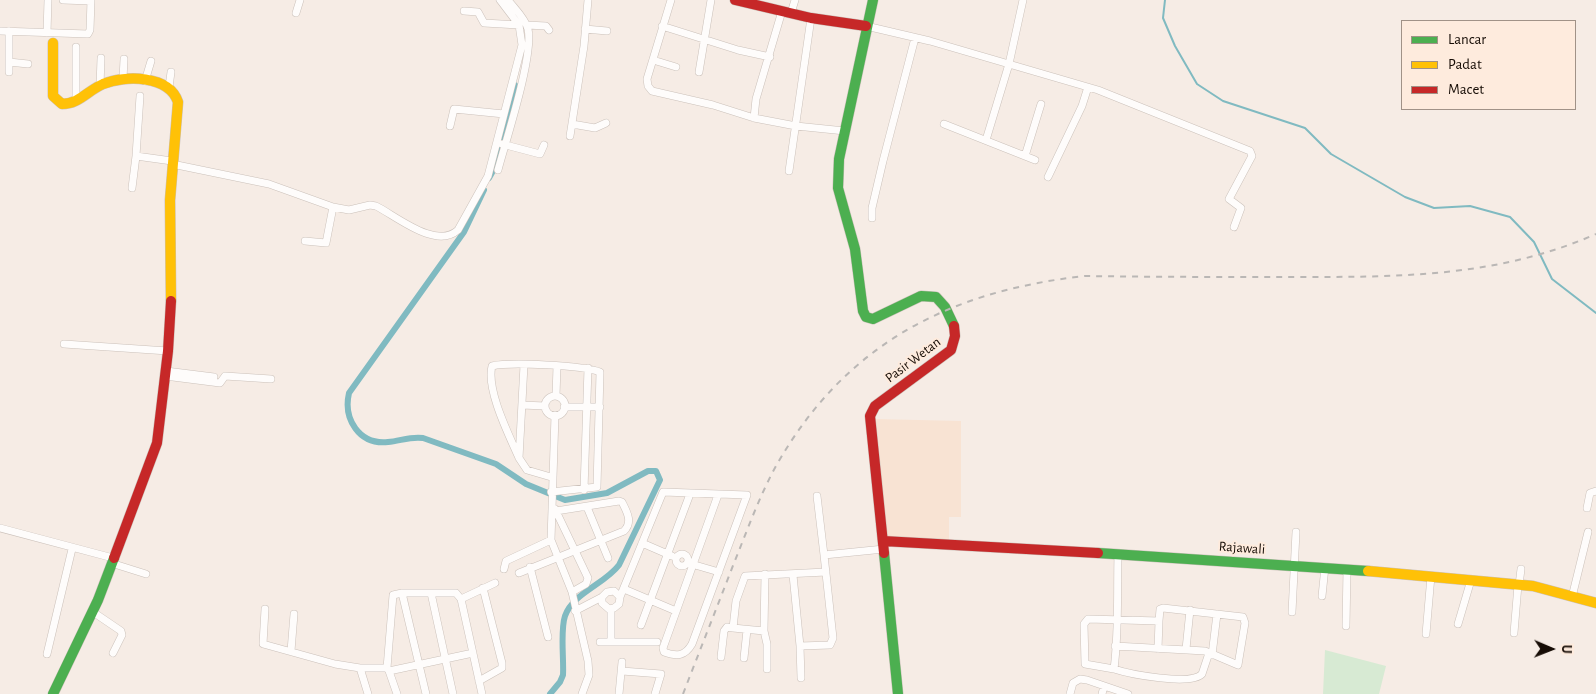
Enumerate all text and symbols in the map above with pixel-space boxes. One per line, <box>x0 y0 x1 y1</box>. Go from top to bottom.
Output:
legend <box>1401 20 1576 110</box>
text: Lancar <box>1448 32 1486 47</box>
text: Padat <box>1448 57 1482 72</box>
text: Macet <box>1448 82 1484 97</box>
street label: Pasir Wetan <box>882 334 944 386</box>
street label: Rajawali <box>1218 538 1266 558</box>
north arrow <box>1526 624 1576 674</box>
text: U <box>1559 645 1573 654</box>

